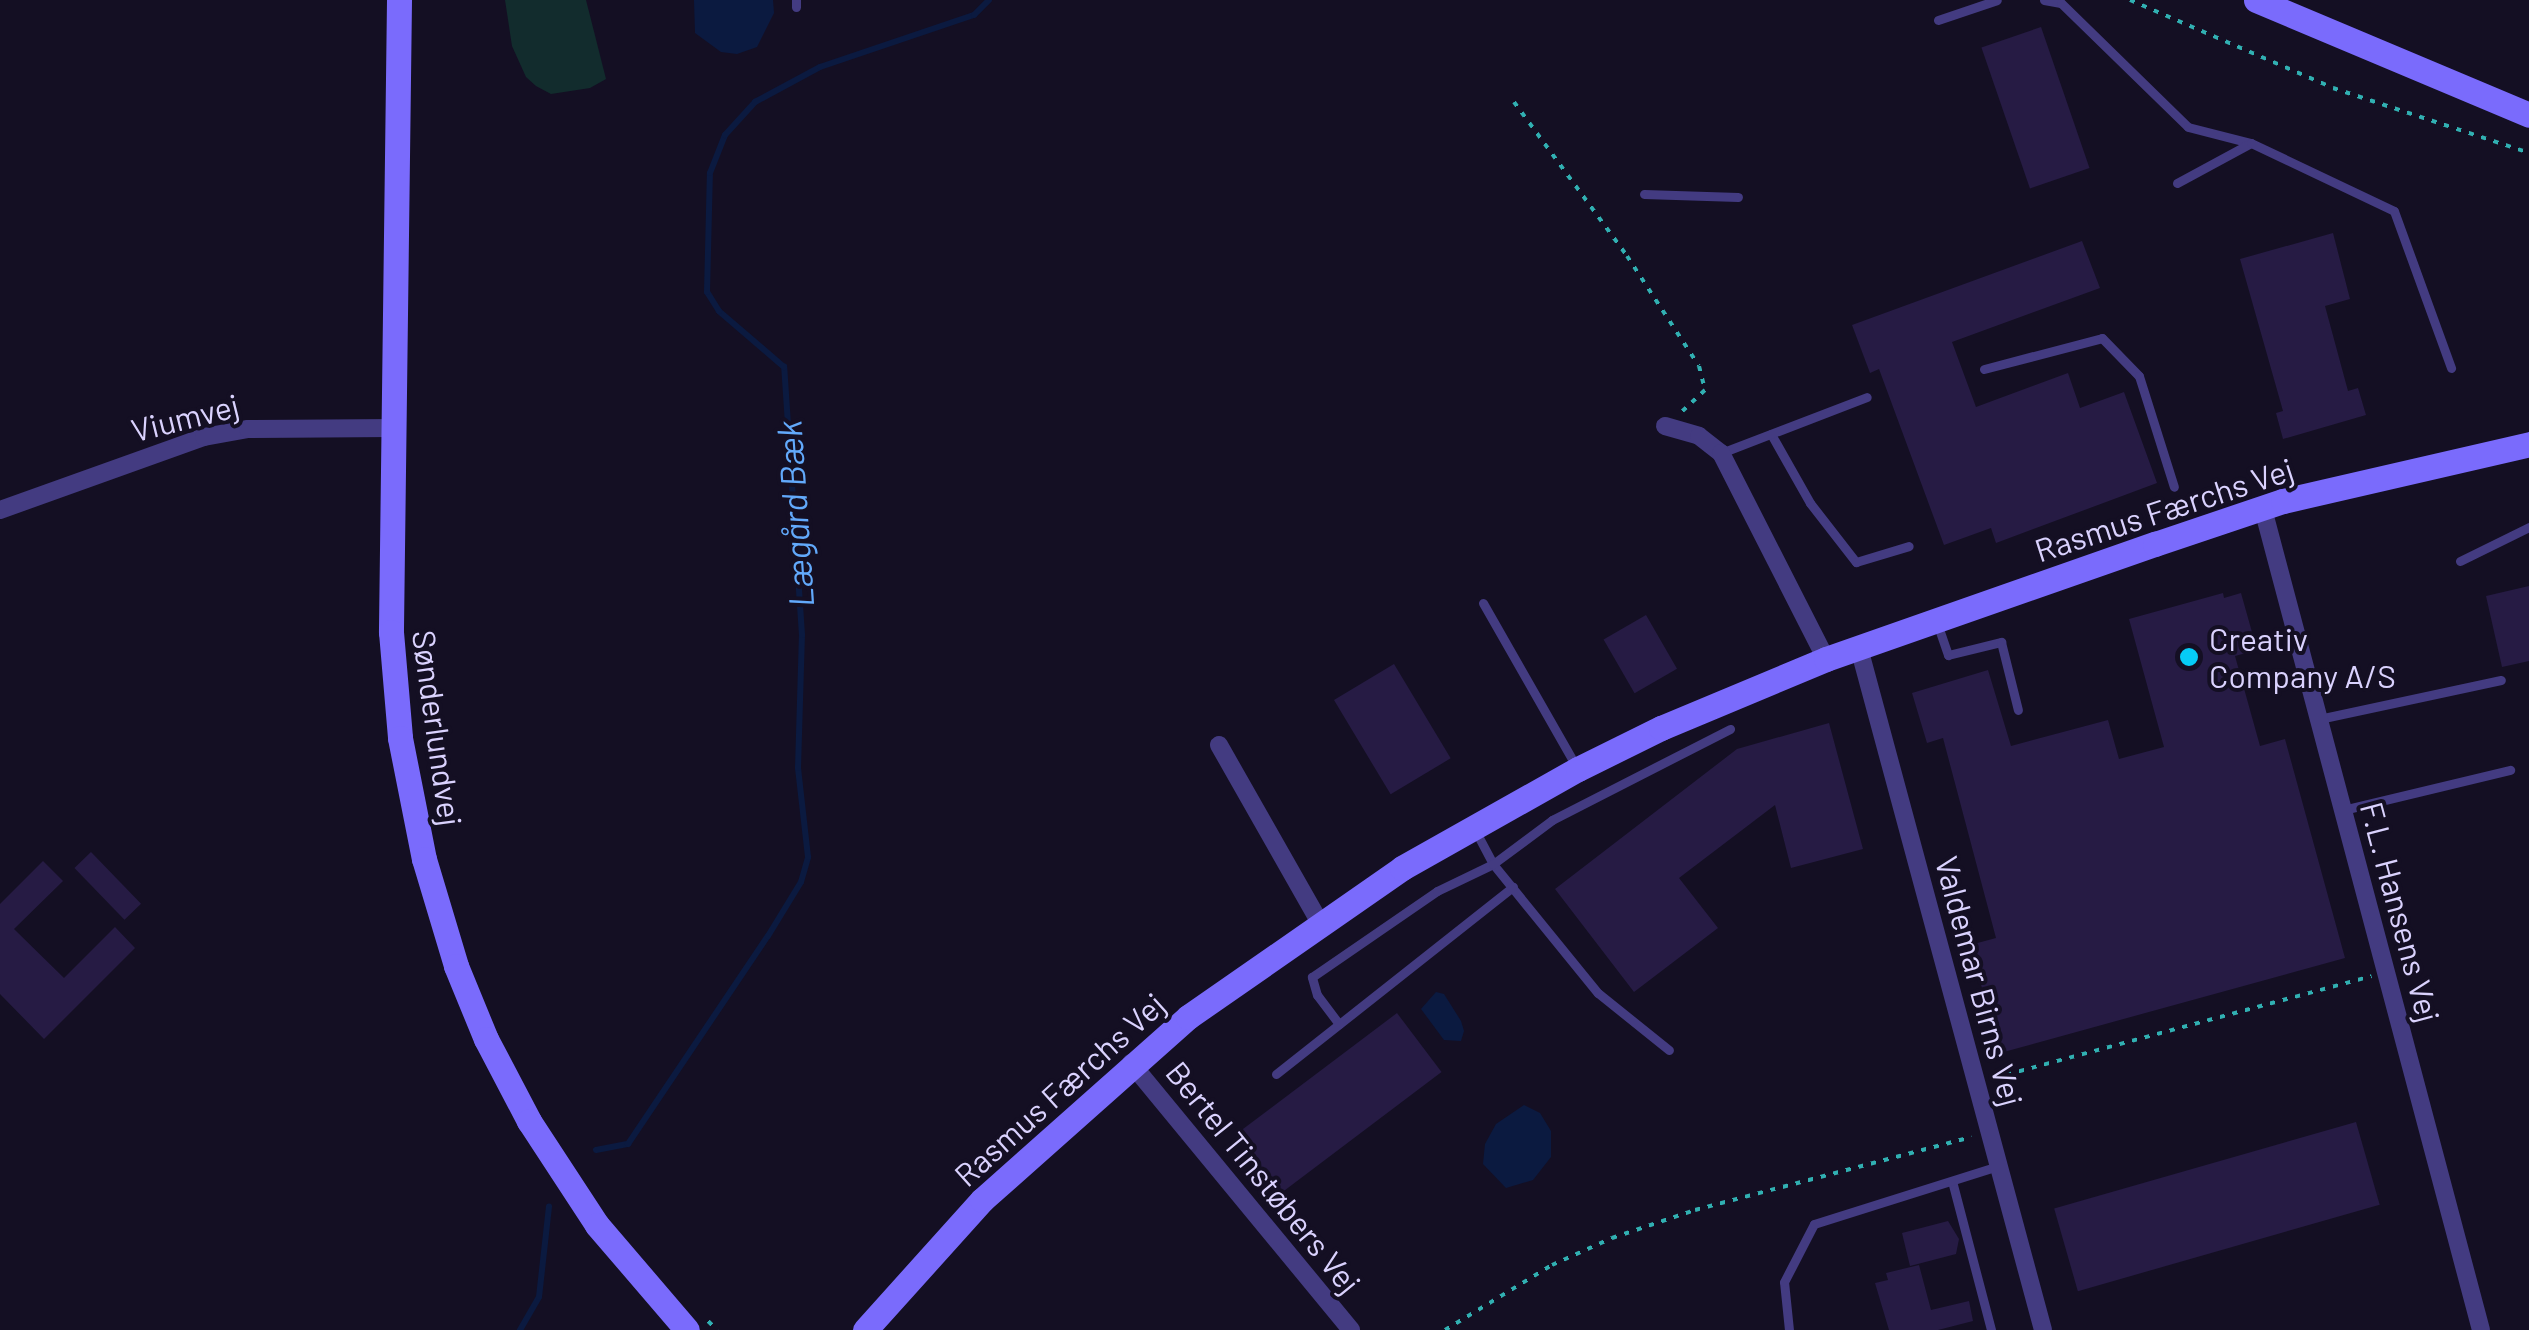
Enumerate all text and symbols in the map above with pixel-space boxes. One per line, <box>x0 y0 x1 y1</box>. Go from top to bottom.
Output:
street label: Viumvej <box>127 385 243 449</box>
water label: Lægård Bæk <box>767 419 821 609</box>
street label: Rasmus Færchs Vej <box>2030 449 2298 569</box>
place label: Creativ Company A/S <box>2209 620 2396 695</box>
street label: Sønderlundvej <box>405 628 471 828</box>
marker: Creativ Company A/S <box>2178 646 2200 668</box>
street label: F.L. Hansens Vej <box>2353 798 2449 1026</box>
street label: Valdemar Birns Vej <box>1928 852 2032 1110</box>
street label: Rasmus Færchs Vej <box>946 984 1172 1194</box>
street label: Bertel Tinstøbers Vej <box>1159 1053 1369 1301</box>

